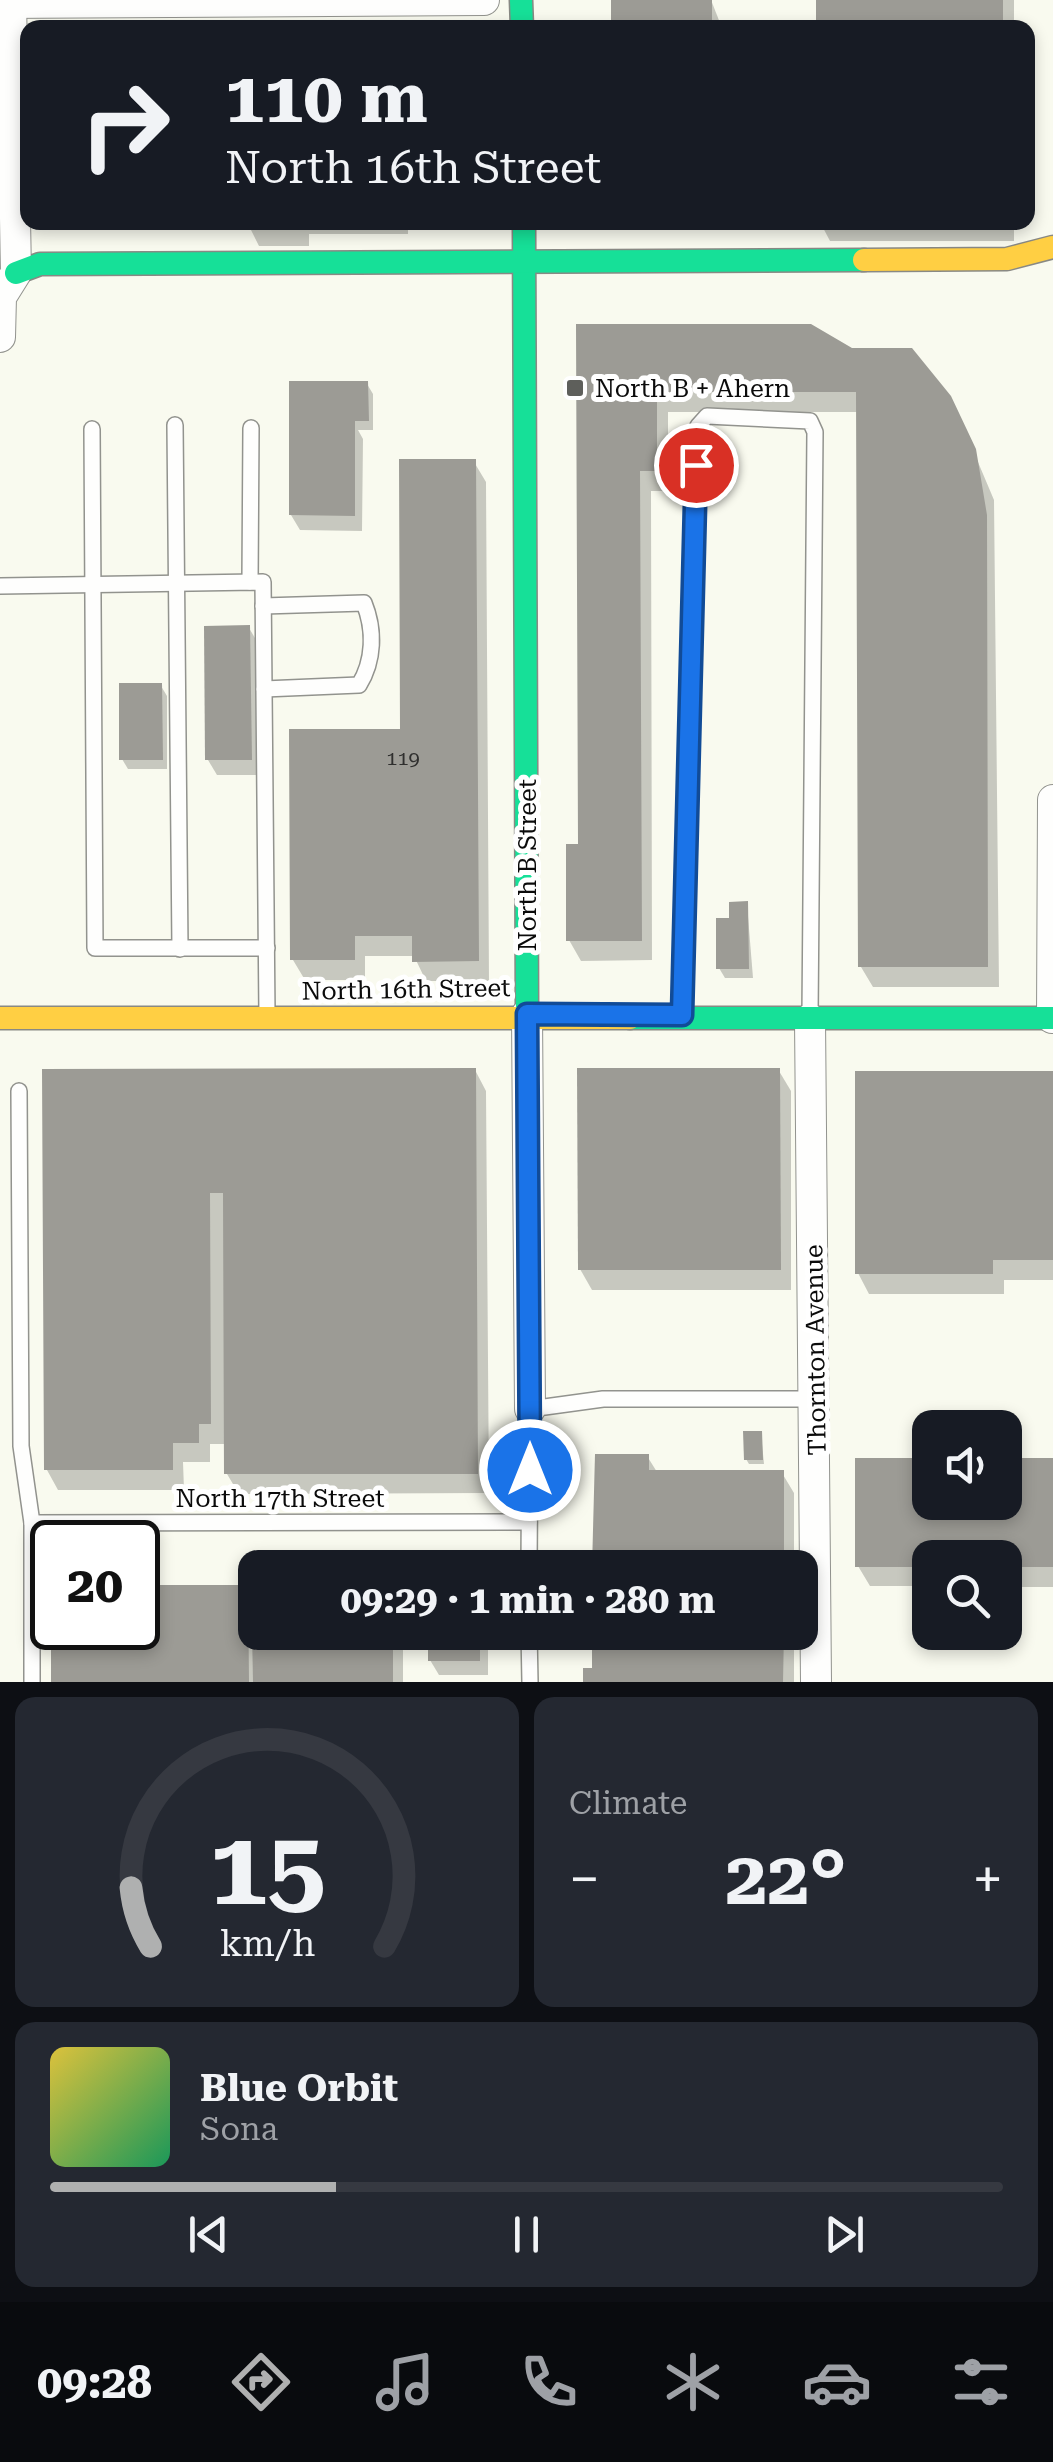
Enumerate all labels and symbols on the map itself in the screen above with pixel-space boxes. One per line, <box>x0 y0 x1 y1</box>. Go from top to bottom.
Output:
place label: North B + Ahern <box>595 374 790 403</box>
marker: North B + Ahern <box>564 377 586 399</box>
pin <box>654 423 739 508</box>
house number: 119 <box>386 746 420 770</box>
street label: North B Street <box>513 779 542 951</box>
street label: North 16th Street <box>301 973 511 1006</box>
street label: Thornton Avenue <box>799 1244 832 1456</box>
position arrow <box>478 1418 582 1522</box>
street label: North 17th Street <box>175 1484 385 1513</box>
speed limit sign: 20 <box>30 1520 160 1650</box>

